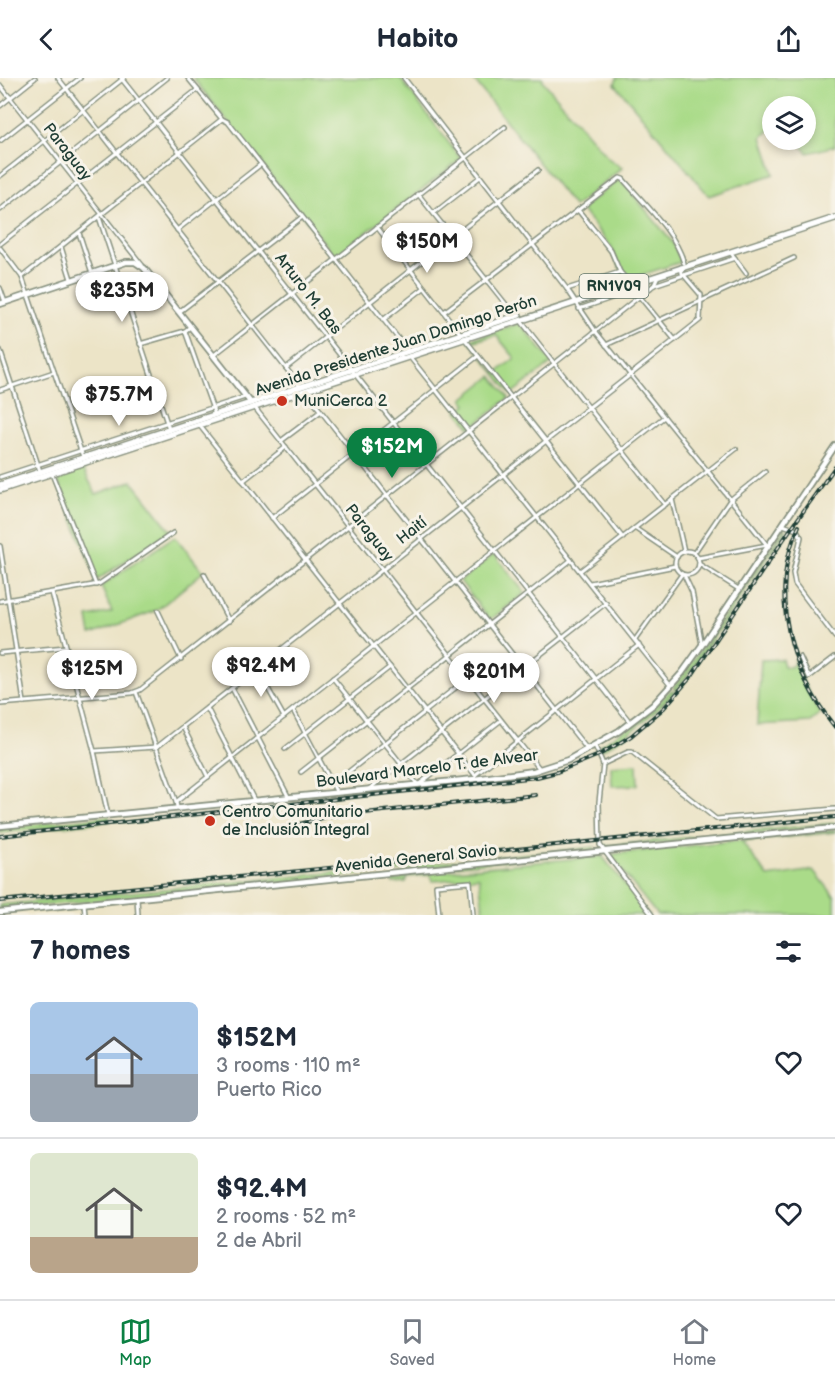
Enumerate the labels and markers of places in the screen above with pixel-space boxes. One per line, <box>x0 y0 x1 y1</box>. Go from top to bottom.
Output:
pin: $150M <box>385 223 469 274</box>
pin: $235M <box>80 272 164 323</box>
pin: $75.7M <box>70 376 168 427</box>
place label: MuniCerca 2 <box>294 392 388 411</box>
marker: MuniCerca 2 <box>275 394 289 408</box>
pin: $152M <box>350 428 434 479</box>
pin: $92.4M <box>212 647 310 698</box>
pin: $125M <box>50 650 134 701</box>
pin: $201M <box>452 653 536 704</box>
place label: Centro Comunitario de Inclusión Integral <box>222 803 369 840</box>
marker: Centro Comunitario de Inclusión Integral <box>203 814 217 828</box>

